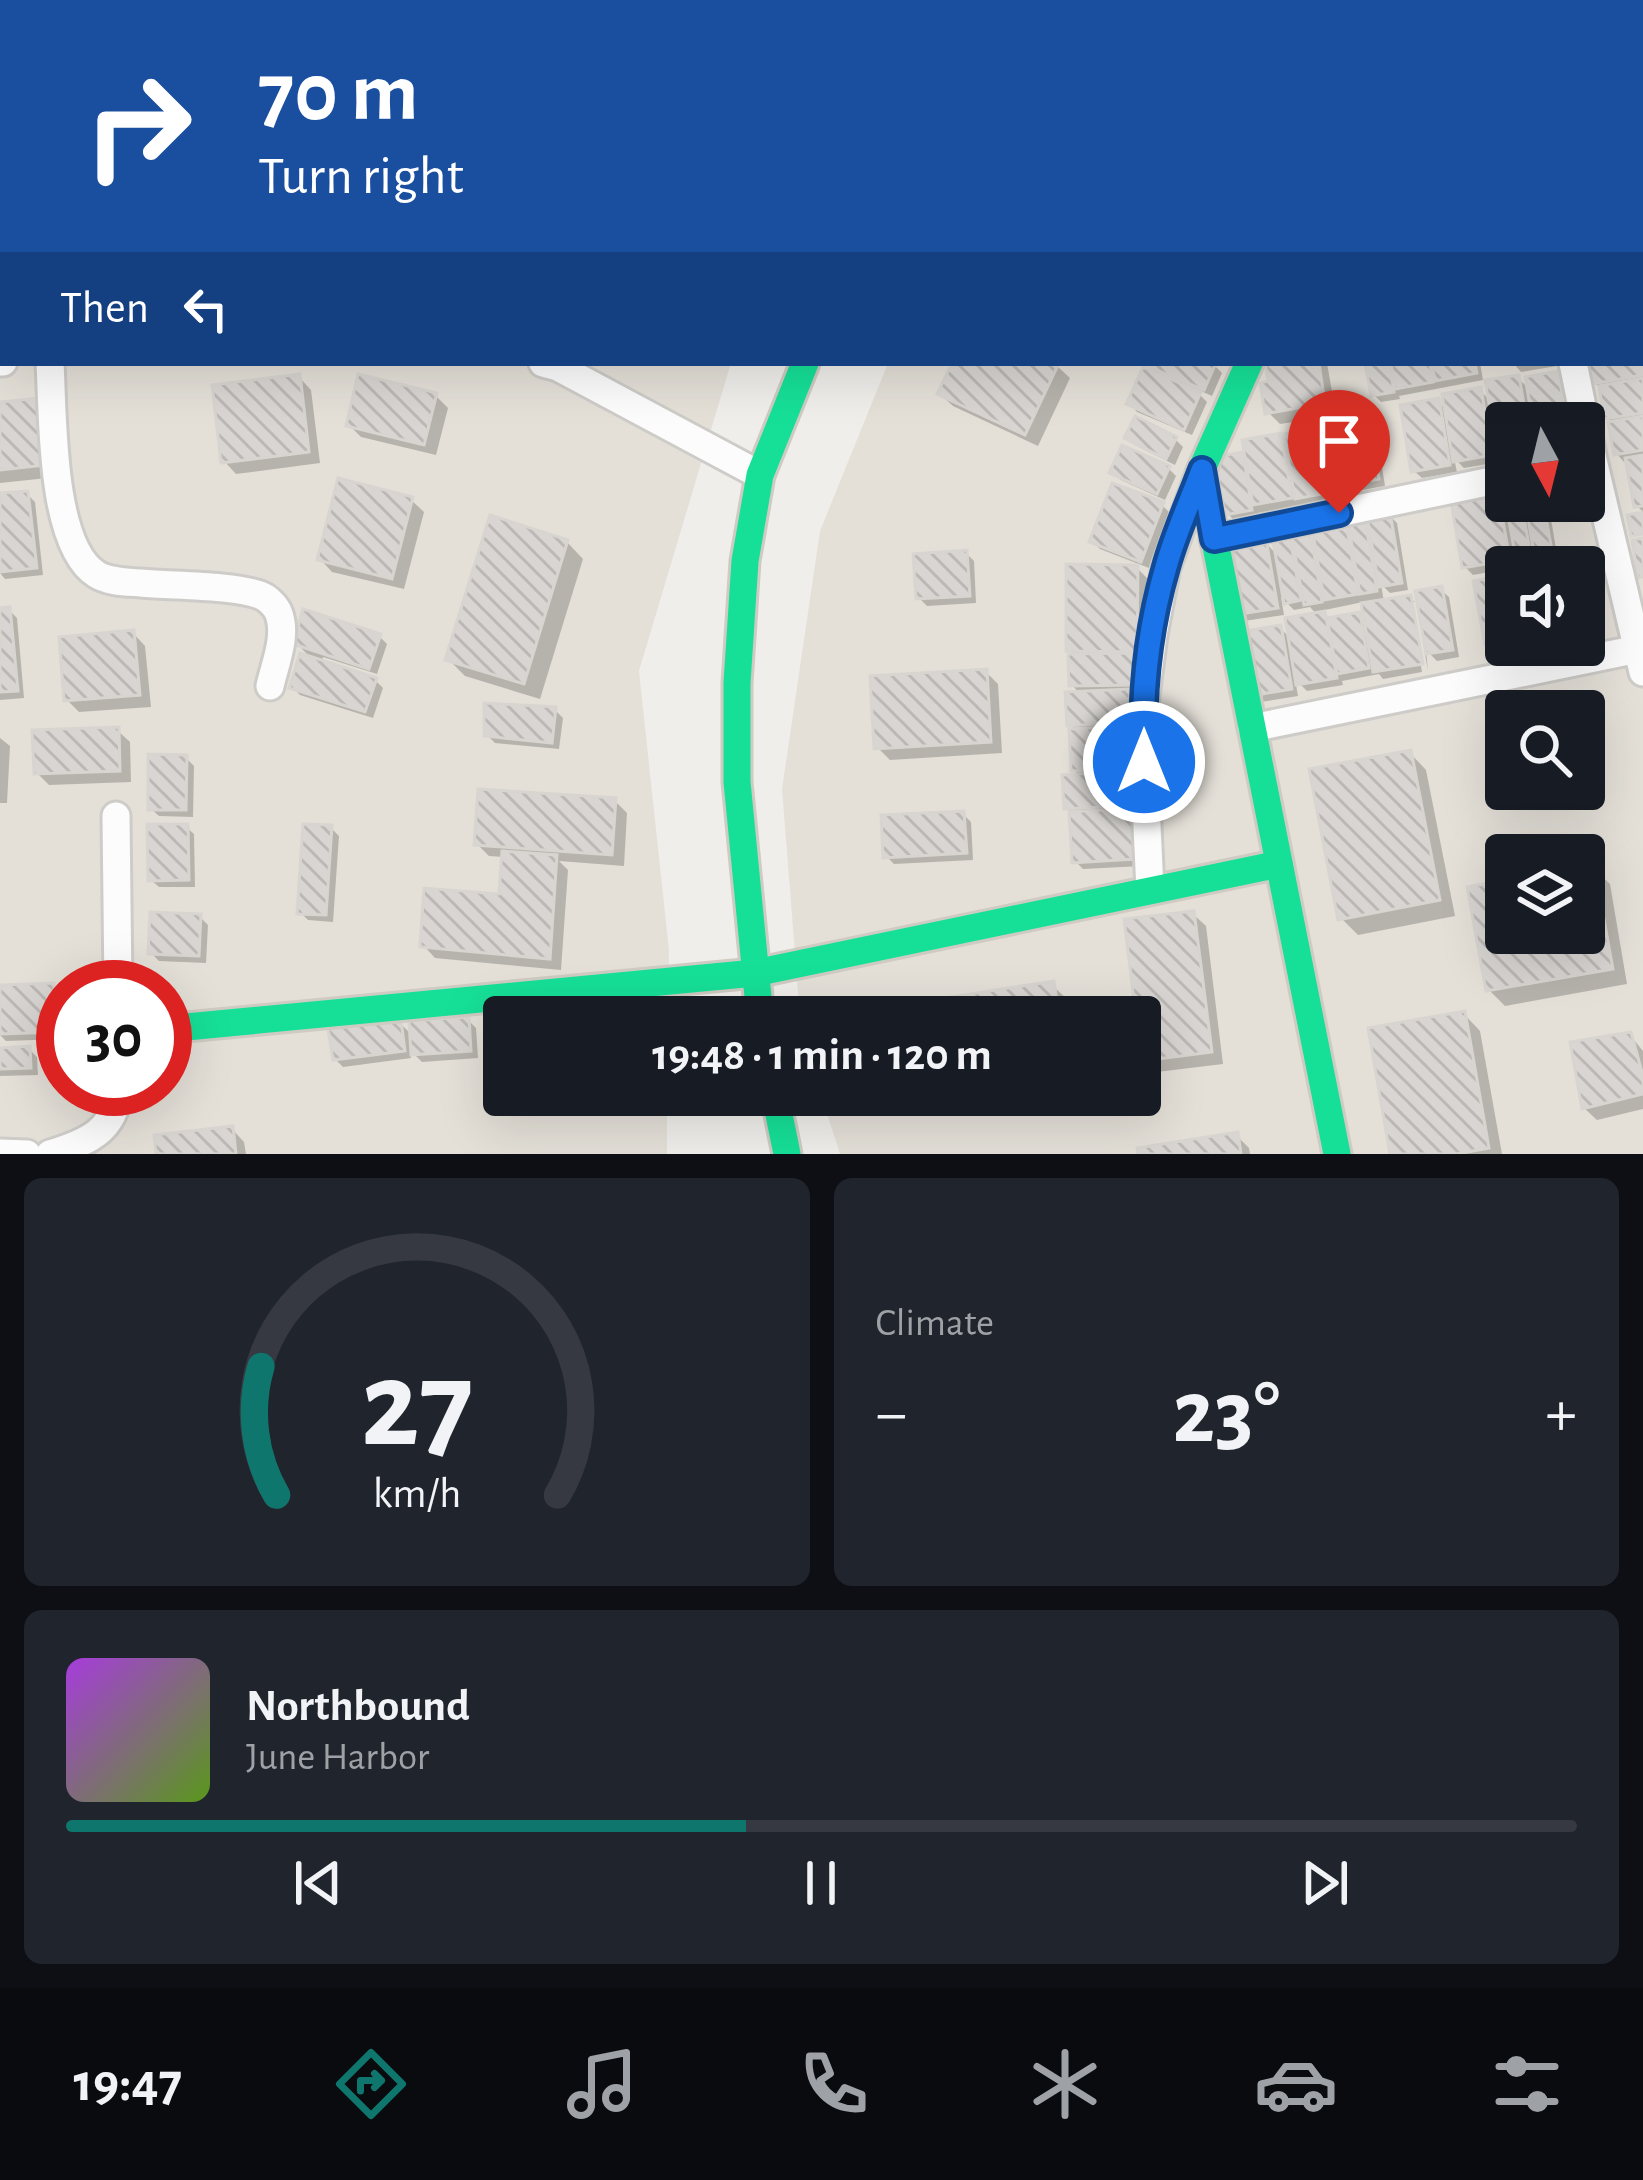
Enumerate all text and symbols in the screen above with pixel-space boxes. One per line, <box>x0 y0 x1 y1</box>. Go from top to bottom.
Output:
icon: right <box>60 48 216 204</box>
text: 70 m <box>258 52 419 136</box>
text: Turn right <box>258 150 464 204</box>
icon: left <box>173 276 239 342</box>
text: Then <box>60 286 149 331</box>
pin <box>1288 390 1390 513</box>
north arrow <box>1485 402 1605 522</box>
map controls <box>1485 402 1605 954</box>
icon: arrive <box>1306 408 1372 474</box>
button: sound <box>1485 546 1605 666</box>
button: search <box>1485 690 1605 810</box>
position arrow <box>1081 699 1207 825</box>
button: layers <box>1485 834 1605 954</box>
speed limit sign: 30 <box>36 960 192 1116</box>
text: 19:48 · 1 min · 120 m <box>652 1033 992 1078</box>
text: Climate <box>876 1304 994 1343</box>
text: 27 <box>360 1344 473 1469</box>
text: 23° <box>1172 1369 1280 1459</box>
text: − <box>876 1381 907 1447</box>
text: + <box>1545 1381 1577 1447</box>
text: km/h <box>373 1473 461 1516</box>
text: Northbound <box>246 1684 470 1729</box>
text: June Harbor <box>246 1738 429 1777</box>
icon: previous <box>285 1850 351 1916</box>
icon: pause <box>788 1850 854 1916</box>
icon: next <box>1292 1850 1358 1916</box>
icon: directions <box>329 2042 413 2126</box>
icon: music <box>560 2042 644 2126</box>
icon: phone <box>792 2042 876 2126</box>
icon: climate <box>1023 2042 1107 2126</box>
icon: car <box>1254 2042 1338 2126</box>
icon: filters <box>1485 2042 1569 2126</box>
text: 19:47 <box>74 2057 182 2111</box>

